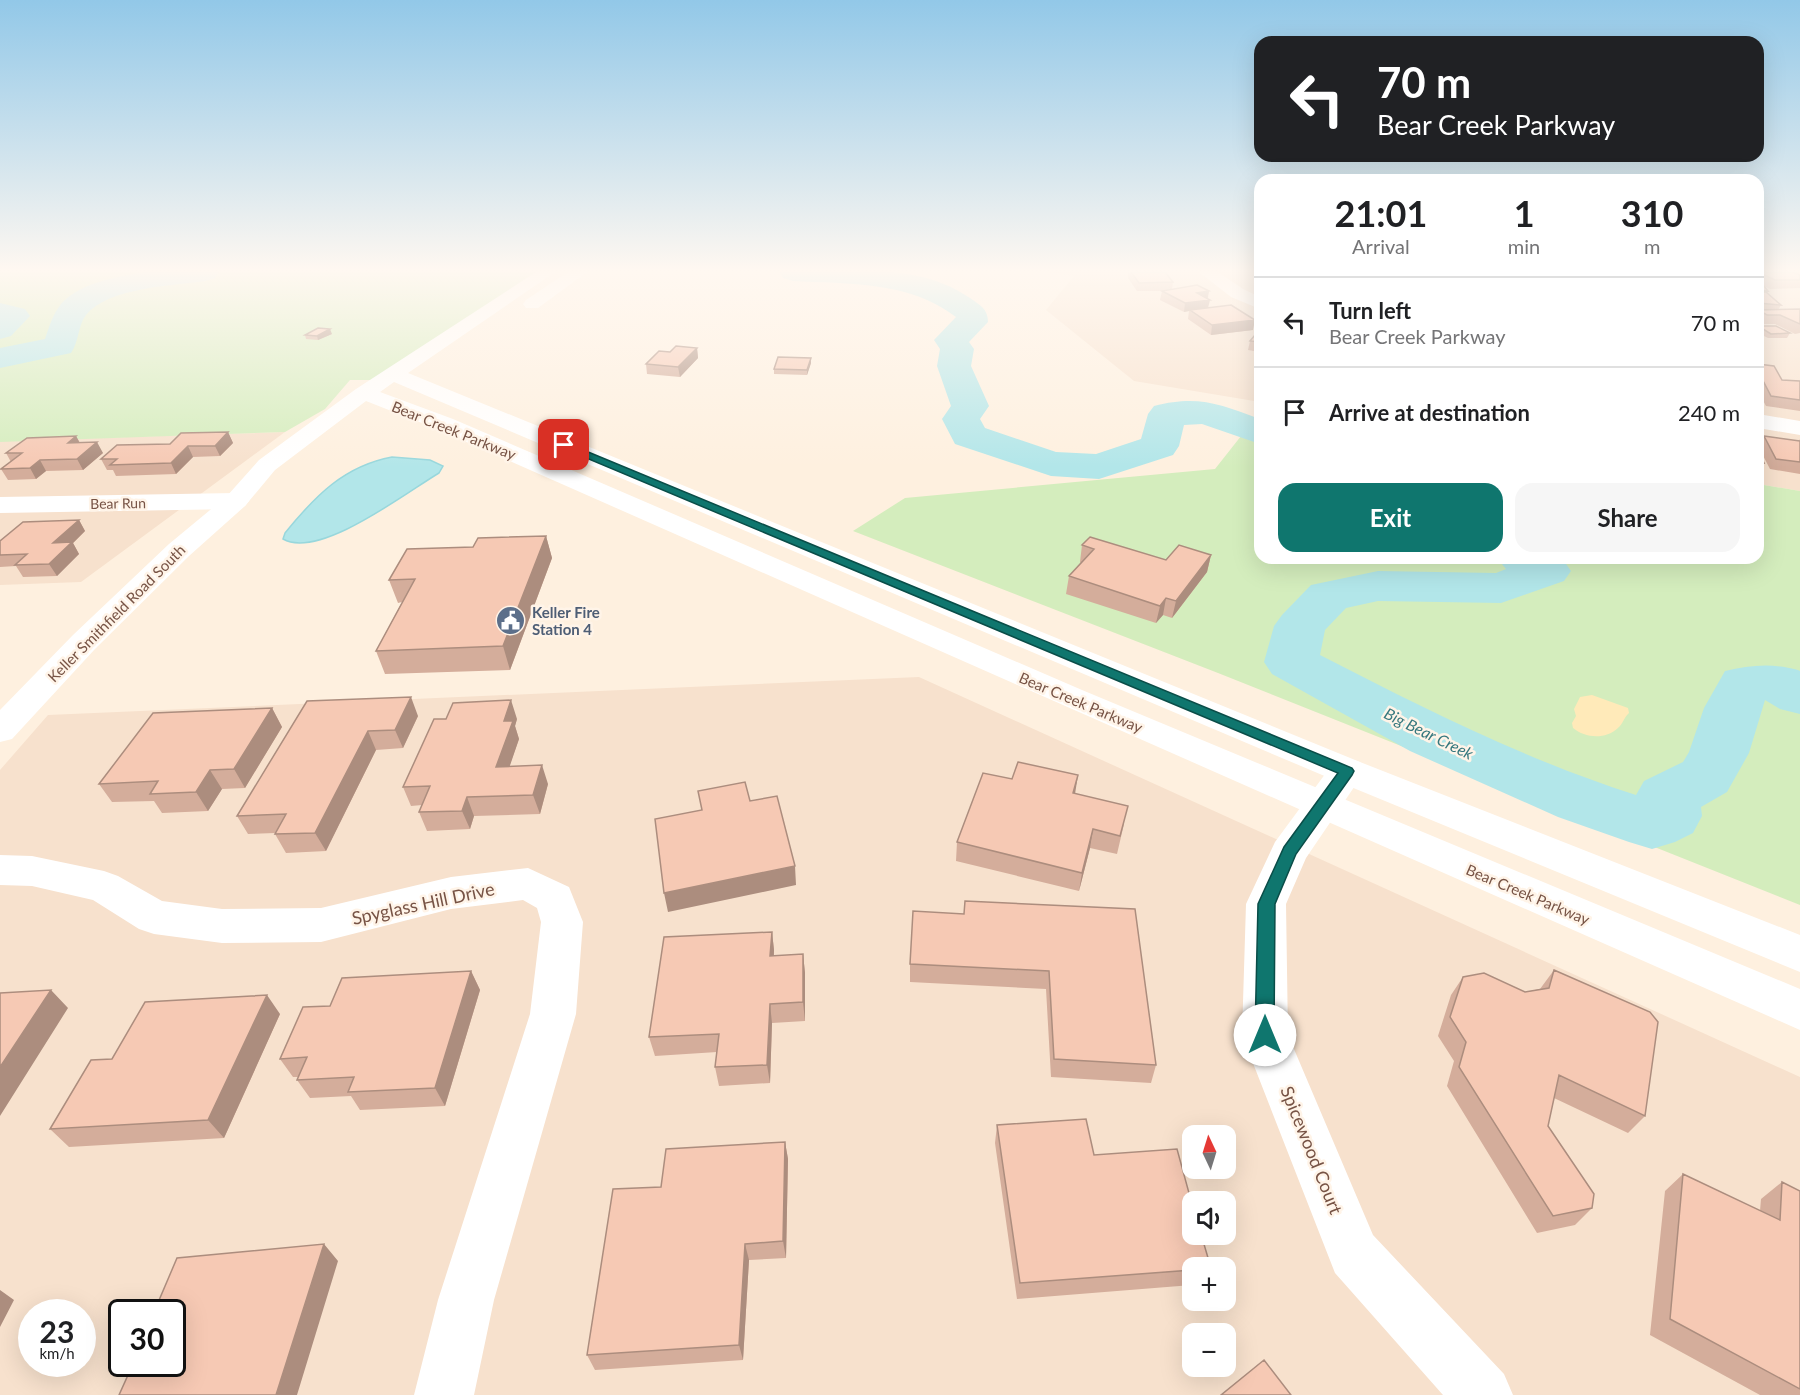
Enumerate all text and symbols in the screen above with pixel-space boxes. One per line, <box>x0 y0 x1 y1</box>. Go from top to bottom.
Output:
text: 70 m <box>1377 57 1471 107</box>
icon: left <box>1278 60 1356 138</box>
text: Bear Creek Parkway <box>1377 108 1615 141</box>
text: 21:01 <box>1335 191 1427 235</box>
text: 1 <box>1514 191 1535 235</box>
text: 310 <box>1621 191 1683 235</box>
text: Arrival <box>1352 234 1410 258</box>
text: min <box>1508 234 1540 258</box>
text: m <box>1644 234 1660 258</box>
text: Turn left <box>1329 297 1411 324</box>
icon: left <box>1278 306 1311 339</box>
text: 70 m <box>1691 309 1740 336</box>
text: Bear Creek Parkway <box>1329 324 1506 348</box>
icon: arrive <box>1278 396 1311 429</box>
street label: Bear Creek Parkway <box>389 397 519 463</box>
text: Arrive at destination <box>1329 399 1530 426</box>
text: 240 m <box>1678 399 1740 426</box>
pin <box>538 419 589 470</box>
icon: arrive <box>547 428 580 461</box>
button: Exit <box>1278 483 1503 552</box>
button: Share <box>1515 483 1740 552</box>
street label: Bear Run <box>90 494 146 512</box>
street label: Keller Smithfield Road South <box>44 541 188 685</box>
place label: Keller Fire Station 4 <box>532 603 600 638</box>
public building icon: Keller Fire Station 4 <box>495 605 527 637</box>
street label: Bear Creek Parkway <box>1017 668 1146 736</box>
water label: Big Bear Creek <box>1381 703 1477 763</box>
street label: Bear Creek Parkway <box>1464 860 1593 928</box>
street label: Spyglass Hill Drive <box>350 877 496 929</box>
position arrow <box>1233 1003 1297 1067</box>
street label: Spicewood Court <box>1276 1083 1348 1218</box>
north arrow <box>1182 1125 1236 1179</box>
map controls <box>1182 1125 1236 1377</box>
button: sound <box>1182 1191 1236 1245</box>
button: + <box>1182 1257 1236 1311</box>
speed limit sign: 30 <box>108 1299 186 1377</box>
text: 23 <box>40 1313 74 1349</box>
button: − <box>1182 1323 1236 1377</box>
text: km/h <box>39 1344 75 1362</box>

